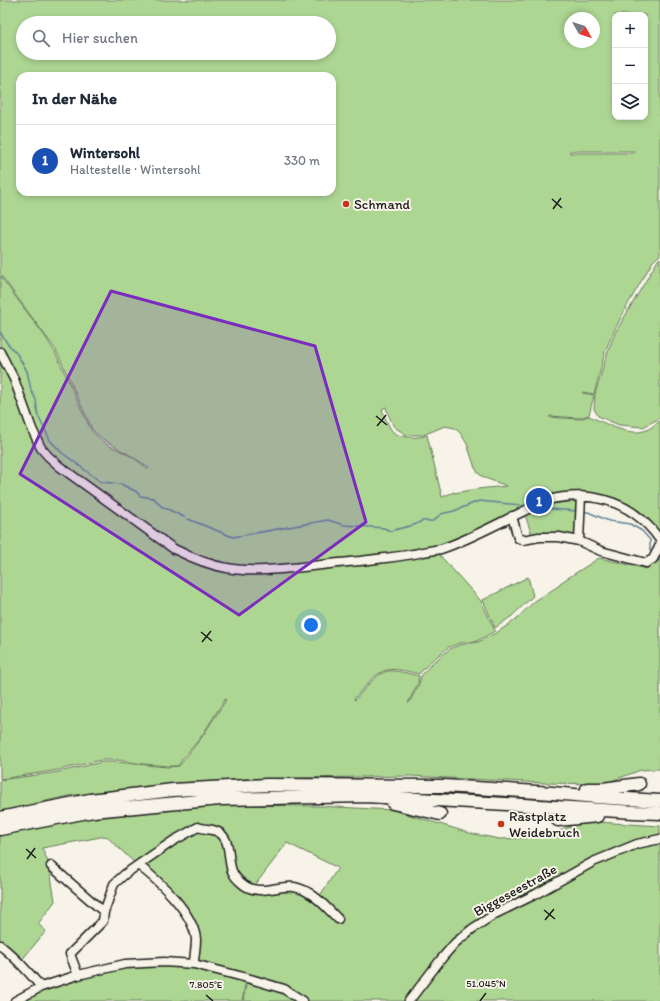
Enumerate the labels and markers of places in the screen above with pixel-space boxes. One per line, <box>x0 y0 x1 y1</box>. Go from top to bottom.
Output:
place label: Schmand <box>354 196 411 213</box>
marker: Schmand <box>341 199 351 209</box>
pin: 1 <box>526 486 552 516</box>
place label: Rastplatz Weidebruch <box>509 808 580 841</box>
marker: Rastplatz Weidebruch <box>496 819 506 829</box>

